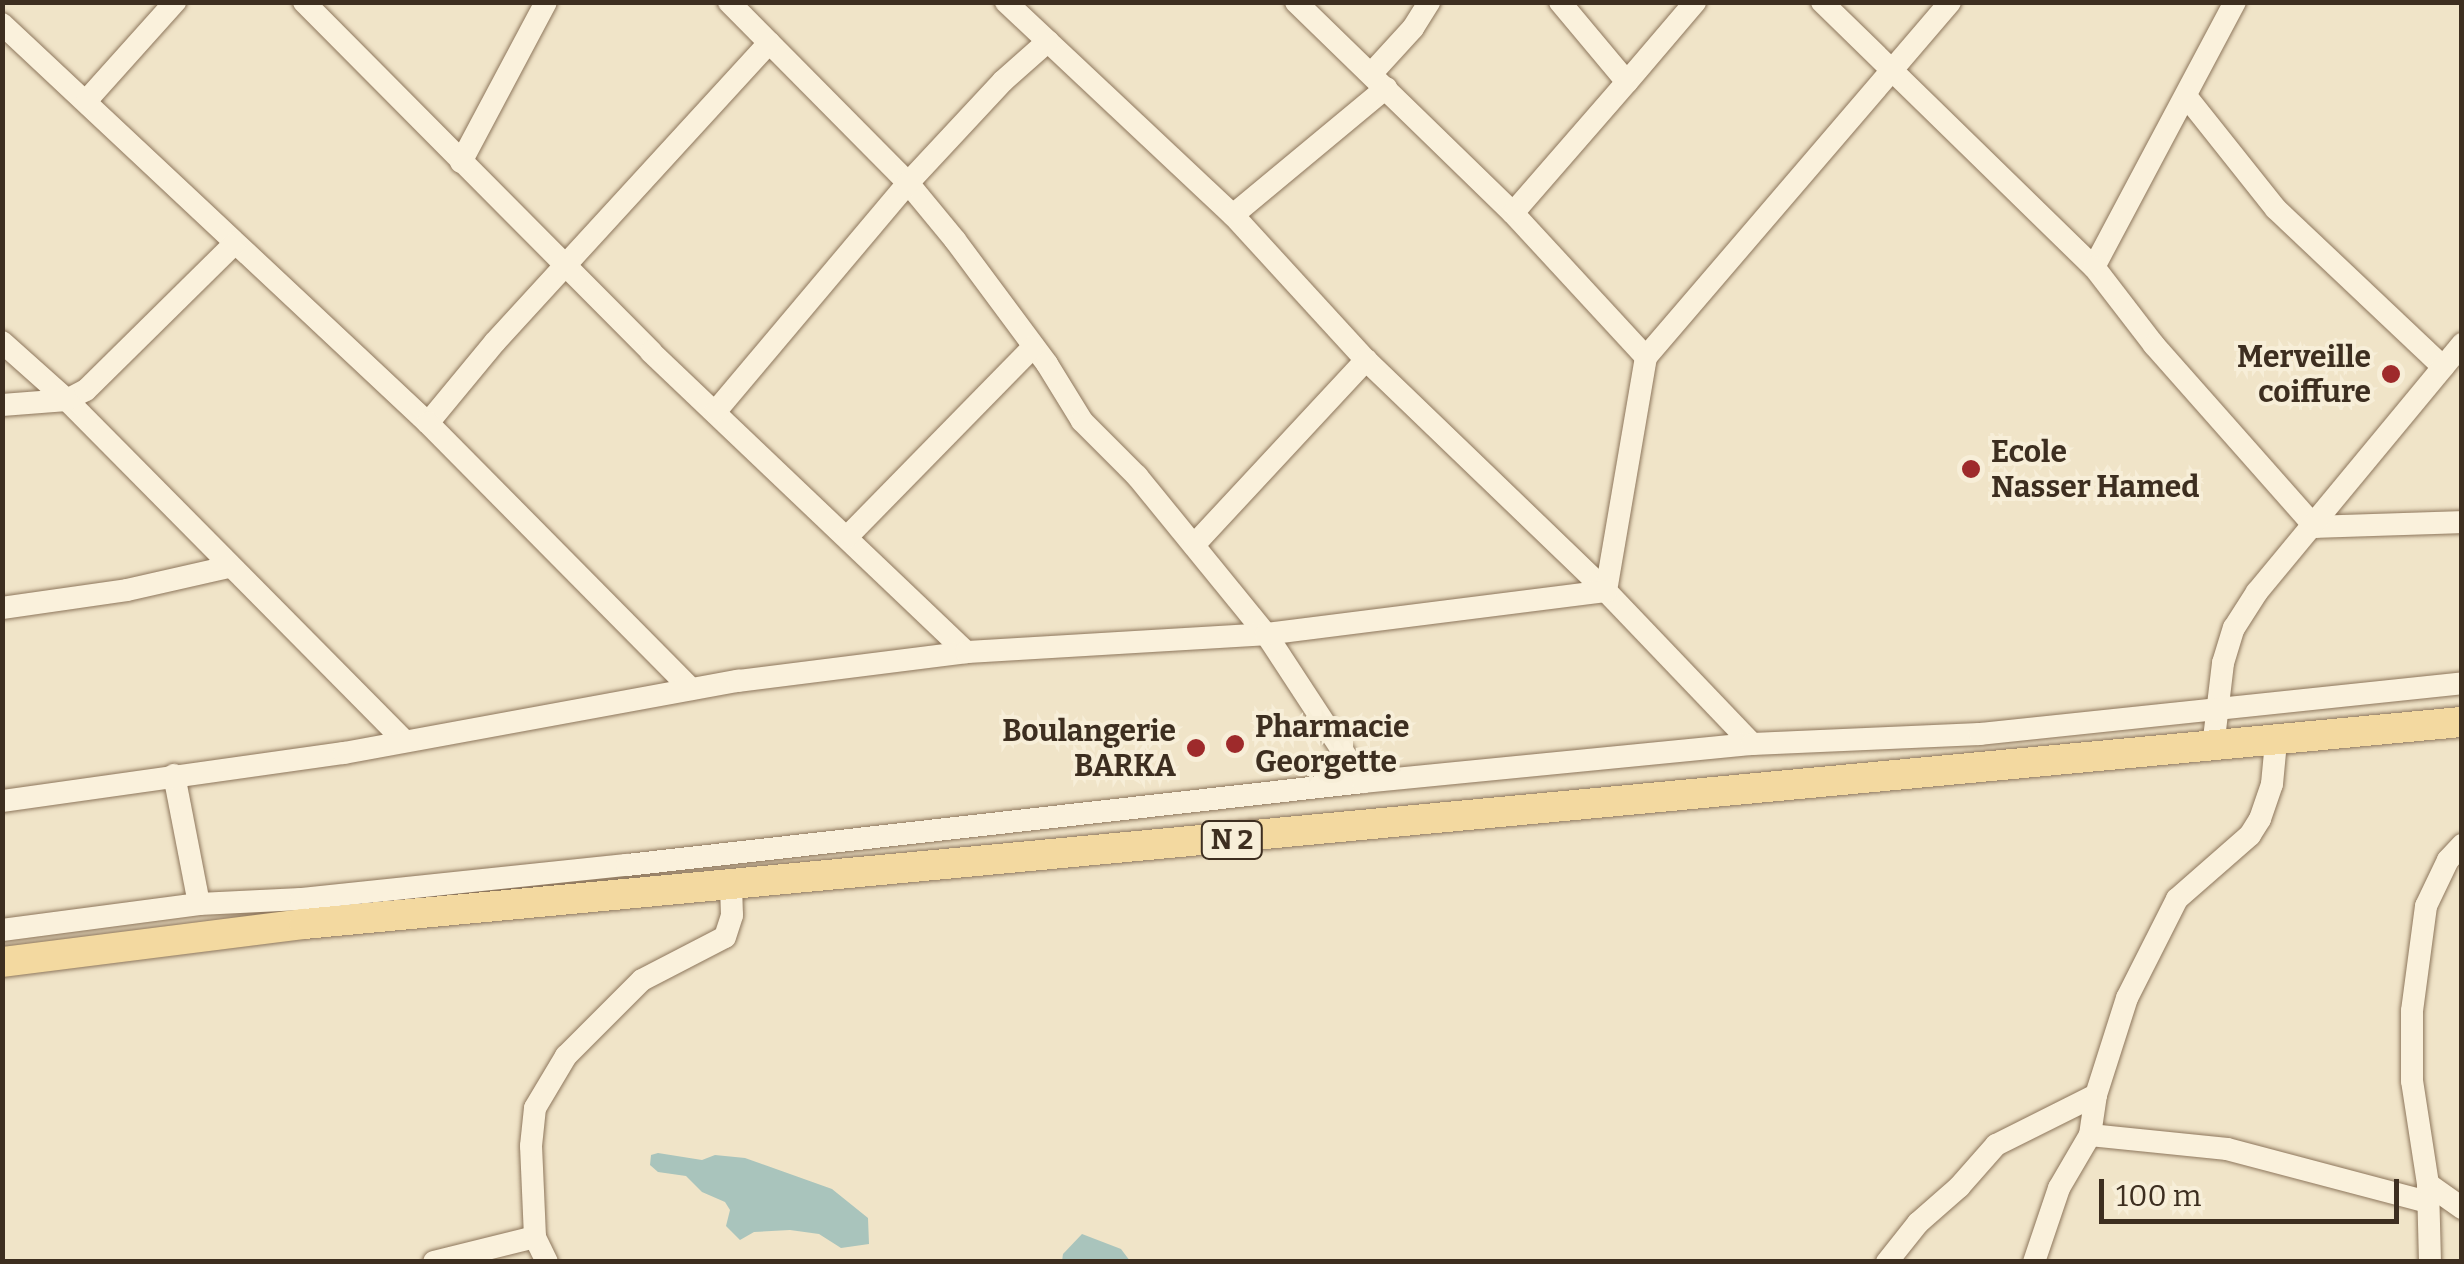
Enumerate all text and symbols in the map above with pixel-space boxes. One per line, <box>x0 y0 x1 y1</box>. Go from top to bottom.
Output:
place label: Merveille coiffure <box>2237 339 2371 410</box>
marker: Merveille coiffure <box>2380 363 2402 385</box>
place label: Ecole Nasser Hamed <box>1991 434 2199 504</box>
marker: Ecole Nasser Hamed <box>1960 458 1982 480</box>
place label: Pharmacie Georgette <box>1255 709 1409 780</box>
place label: Boulangerie BARKA <box>1002 713 1176 784</box>
marker: Pharmacie Georgette <box>1224 733 1246 755</box>
marker: Boulangerie BARKA <box>1185 737 1207 759</box>
road number: N 2 <box>1200 817 1264 863</box>
scale bar <box>2104 1159 2404 1221</box>
text: 100 m <box>2116 1178 2201 1214</box>

